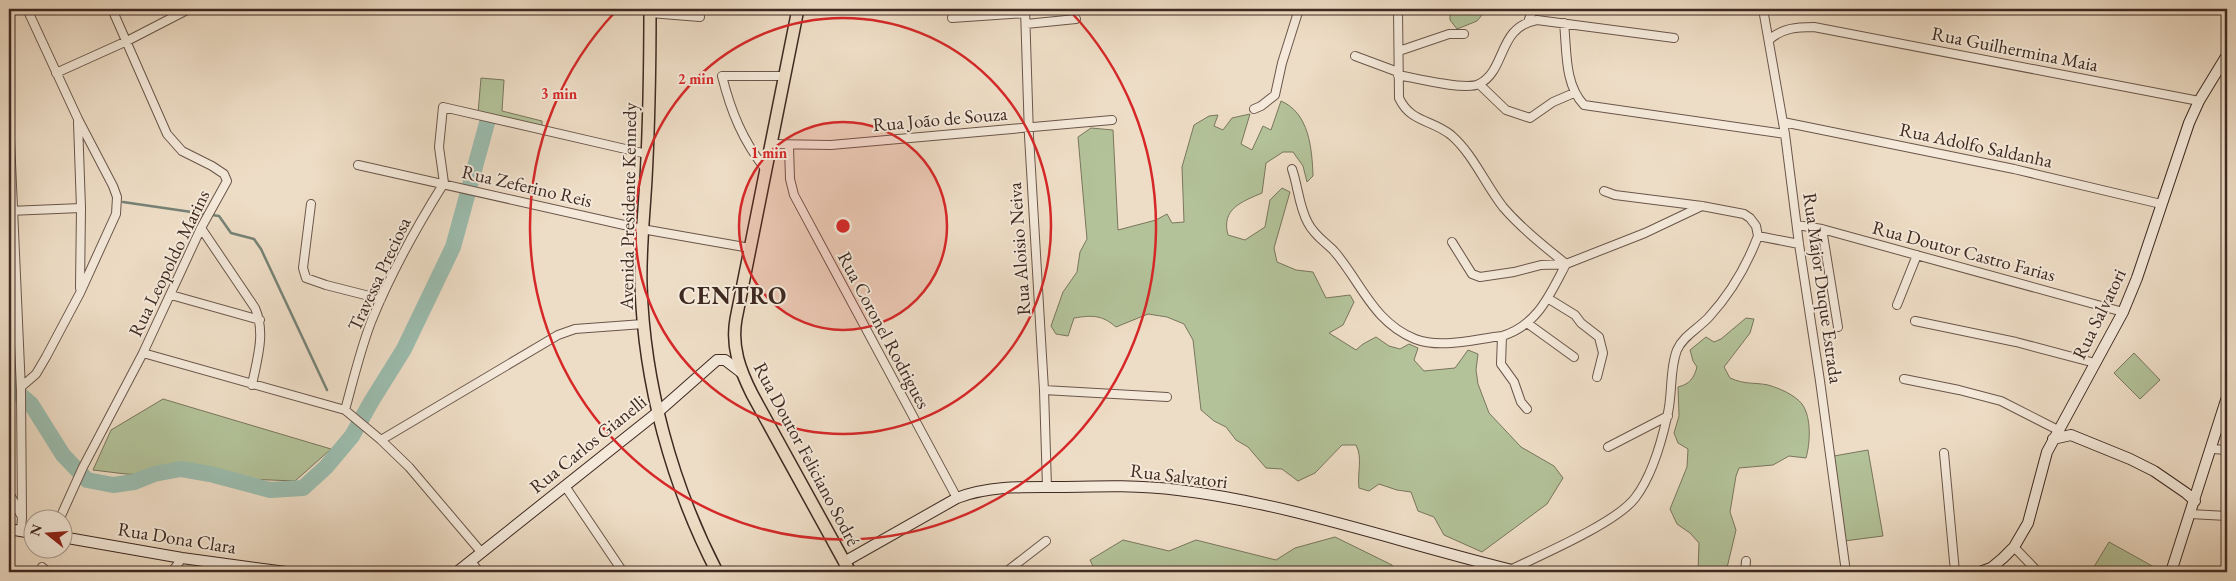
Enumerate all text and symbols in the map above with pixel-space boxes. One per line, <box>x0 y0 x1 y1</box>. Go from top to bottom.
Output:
street label: Rua Guilhermina Maia <box>1930 21 2101 77</box>
text: 2 min <box>678 69 715 88</box>
text: 3 min <box>541 84 578 103</box>
street label: Avenida Presidente Kennedy <box>614 101 642 311</box>
street label: Rua João de Souza <box>872 101 1009 137</box>
street label: Rua Adolfo Saldanha <box>1897 117 2055 174</box>
text: 1 min <box>751 143 788 162</box>
street label: Rua Zeferino Reis <box>459 159 595 213</box>
street label: Rua Aloisio Neiva <box>1002 181 1036 316</box>
street label: Rua Leopoldo Marins <box>123 185 215 341</box>
street label: Rua Major Duque Estrada <box>1797 191 1849 385</box>
street label: Travessa Preciosa <box>342 213 416 335</box>
street label: Rua Doutor Castro Farias <box>1870 215 2058 287</box>
centre of rings <box>834 217 852 235</box>
street label: Rua Coronel Rodrigues <box>832 247 936 413</box>
street label: Rua Salvatori <box>2066 264 2132 363</box>
district label: CENTRO <box>679 280 787 311</box>
street label: Rua Doutor Feliciano Sodré <box>748 358 866 550</box>
street label: Rua Carlos Gianelli <box>524 389 652 499</box>
street label: Rua Salvatori <box>1129 458 1229 494</box>
north arrow <box>22 508 72 558</box>
street label: Rua Dona Clara <box>116 516 238 560</box>
text: N <box>25 522 46 538</box>

